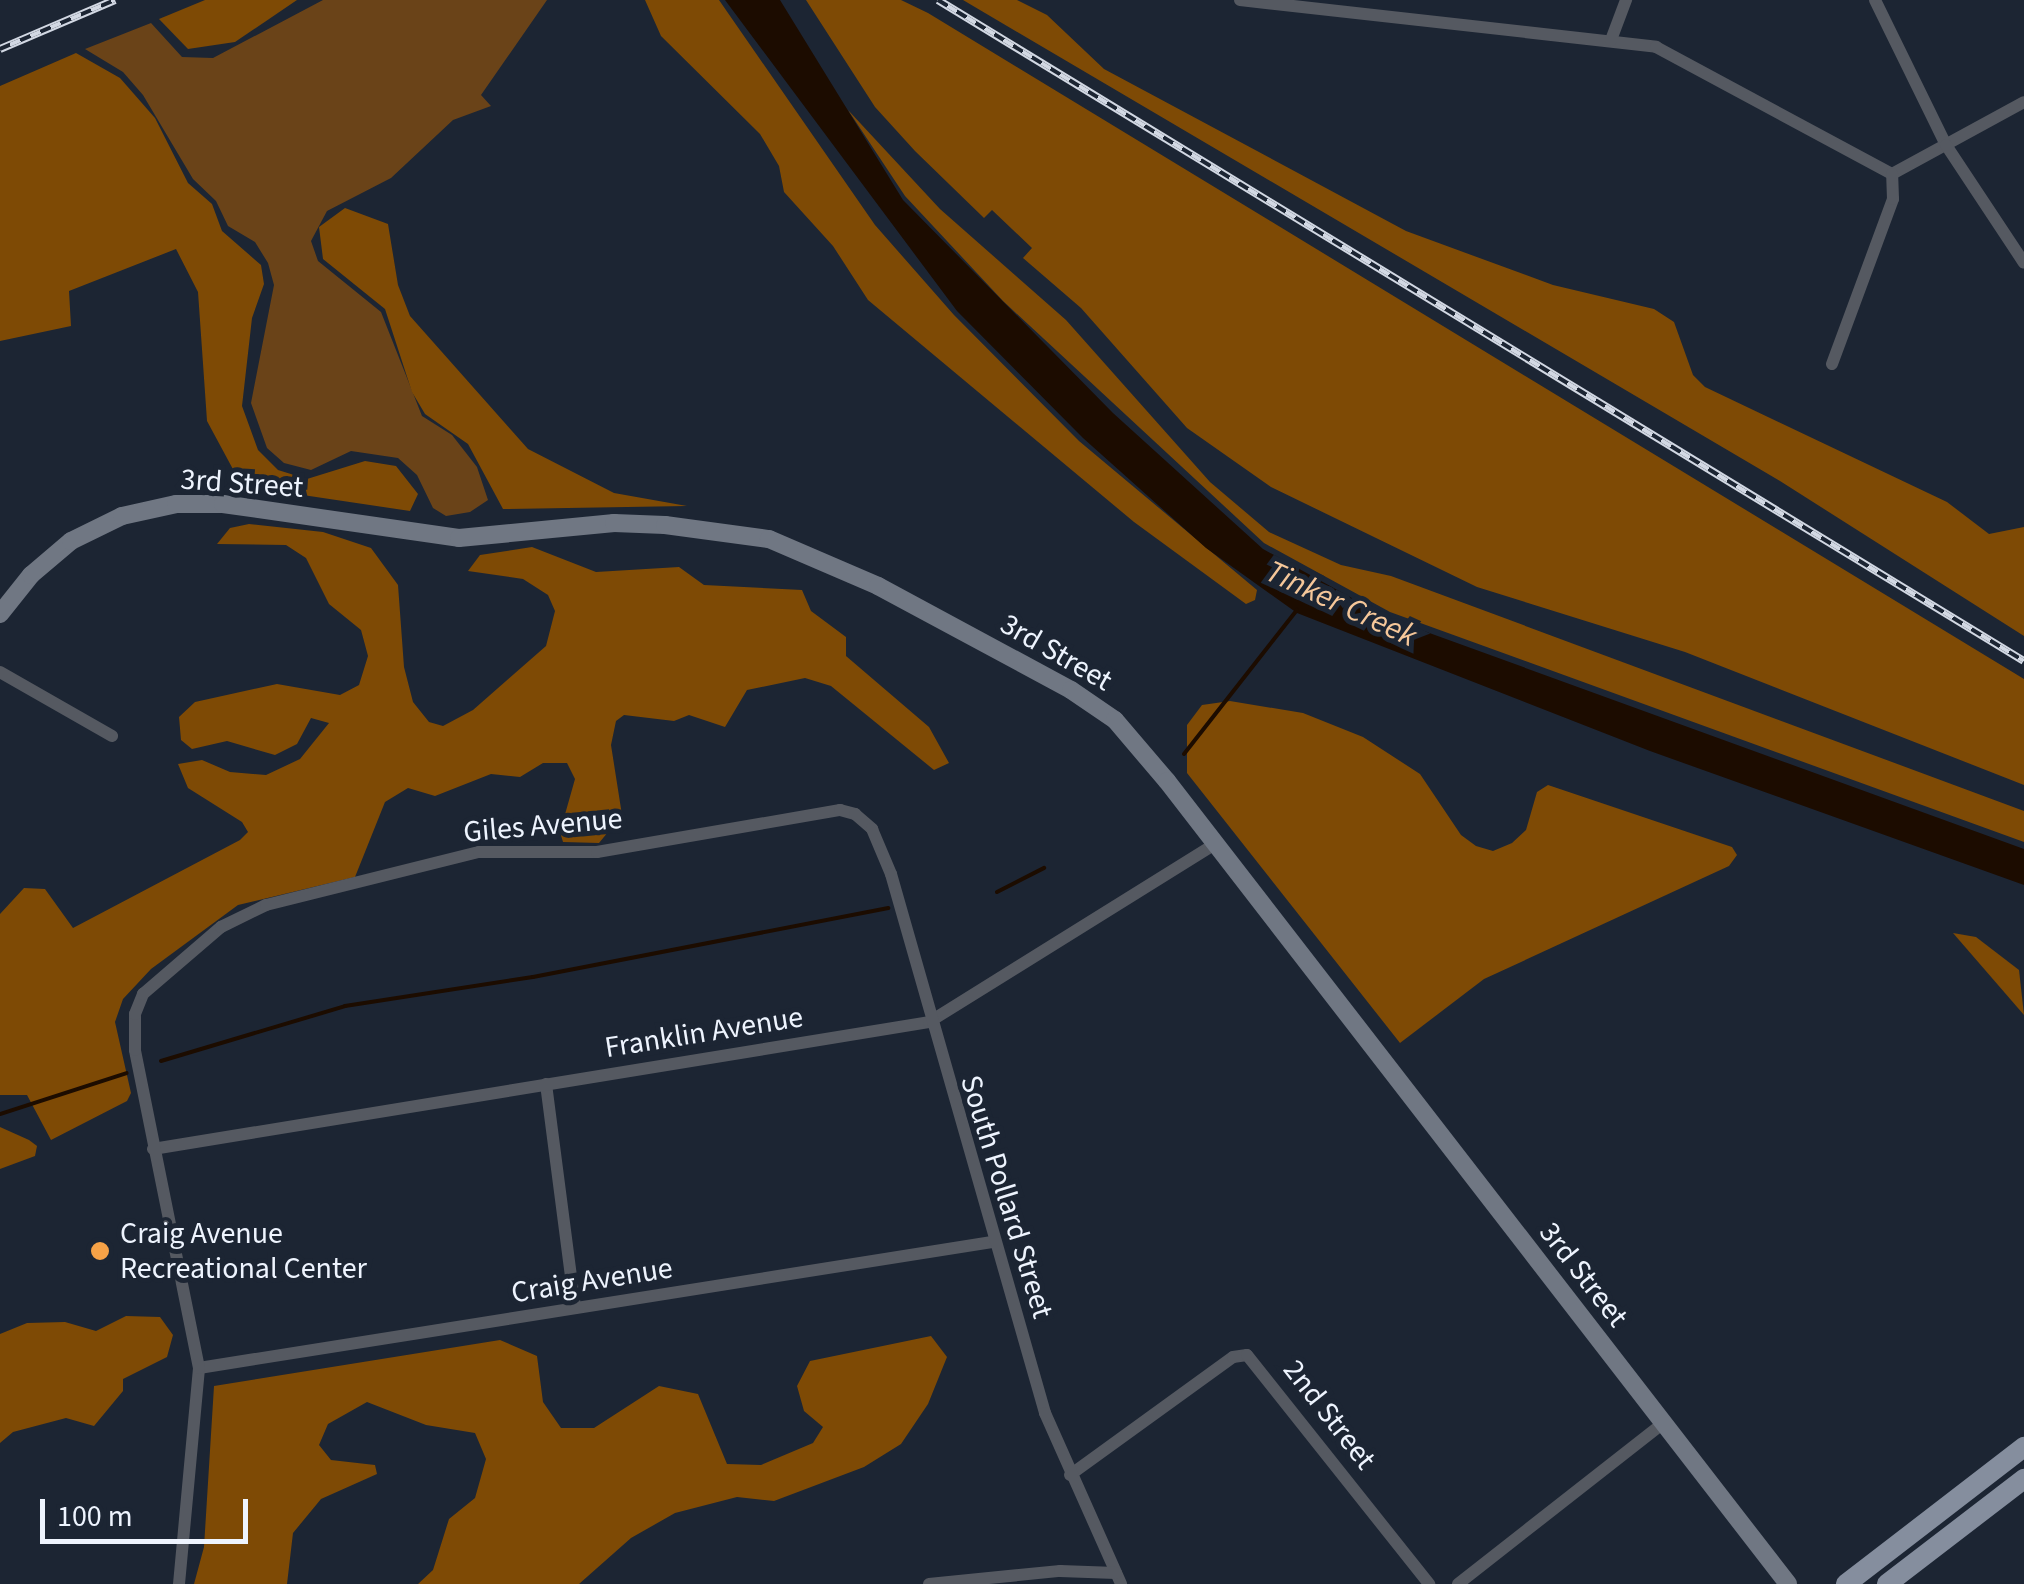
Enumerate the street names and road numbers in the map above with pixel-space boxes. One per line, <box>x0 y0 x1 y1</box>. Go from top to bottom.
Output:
street label: 3rd Street <box>179 462 305 506</box>
street label: 3rd Street <box>994 607 1118 699</box>
street label: Giles Avenue <box>462 801 624 851</box>
street label: Franklin Avenue <box>602 1000 806 1066</box>
street label: South Pollard Street <box>952 1071 1060 1323</box>
street label: 3rd Street <box>1531 1216 1635 1334</box>
street label: Craig Avenue <box>509 1250 675 1312</box>
street label: 2nd Street <box>1275 1353 1383 1477</box>

